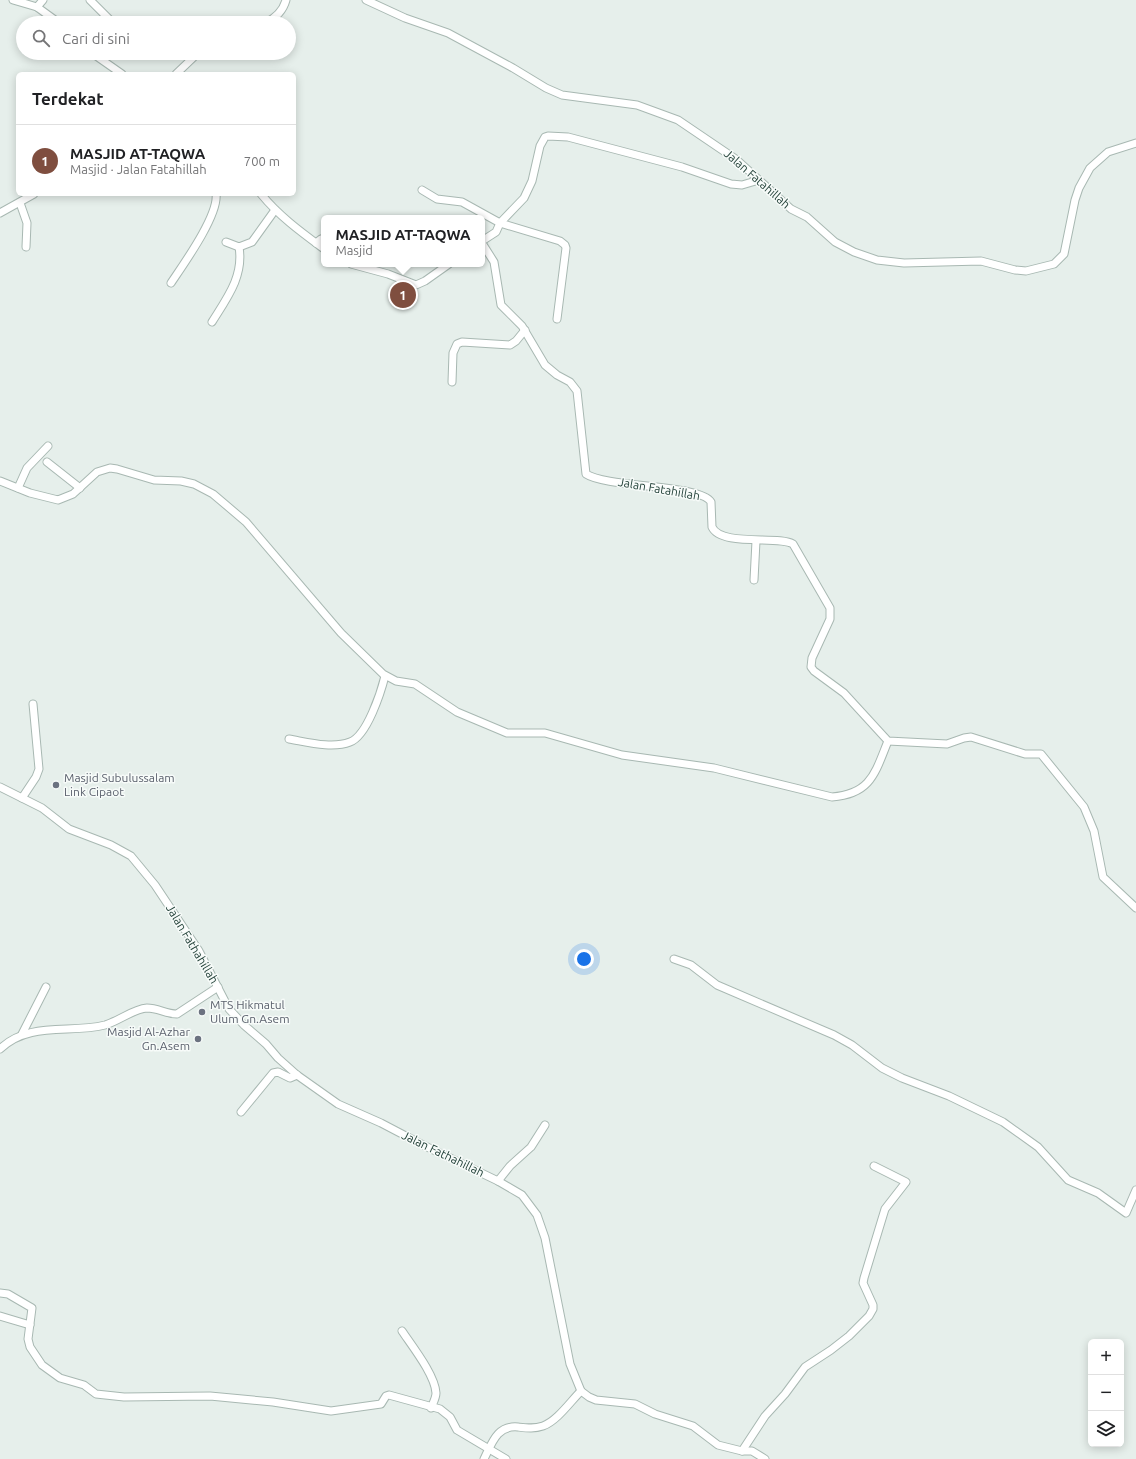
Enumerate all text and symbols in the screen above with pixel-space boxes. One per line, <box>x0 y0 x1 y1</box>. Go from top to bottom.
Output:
search box <box>16 16 296 60</box>
icon: search <box>30 27 52 49</box>
text: Cari di sini <box>62 30 130 47</box>
text: Terdekat <box>32 89 104 108</box>
text: MASJID AT-TAQWA <box>70 145 205 162</box>
street label: Jalan Fatahillah <box>722 146 793 211</box>
text: 1 <box>41 154 49 168</box>
text: 700 m <box>244 154 280 168</box>
text: Masjid · Jalan Fatahillah <box>70 162 207 176</box>
popup <box>321 215 485 267</box>
text: MASJID AT-TAQWA <box>335 226 471 243</box>
text: Masjid <box>335 243 373 257</box>
pin: 1 <box>390 280 416 310</box>
street label: Jalan Fatahillah <box>617 475 701 502</box>
place label: Masjid Subulussalam Link Cipaot <box>64 771 175 798</box>
marker: Masjid Subulussalam Link Cipaot <box>51 780 61 790</box>
street label: Jalan Fathahillah <box>164 902 221 986</box>
your location <box>574 949 594 969</box>
place label: MTS Hikmatul Ulum Gn.Asem <box>210 998 290 1025</box>
marker: MTS Hikmatul Ulum Gn.Asem <box>197 1007 207 1017</box>
place label: Masjid Al-Azhar Gn.Asem <box>107 1025 190 1052</box>
marker: Masjid Al-Azhar Gn.Asem <box>193 1034 203 1044</box>
street label: Jalan Fathahillah <box>400 1128 486 1179</box>
map controls <box>1088 1339 1124 1447</box>
button: + <box>1088 1339 1124 1375</box>
button: − <box>1088 1375 1124 1411</box>
button: layers <box>1088 1411 1124 1447</box>

